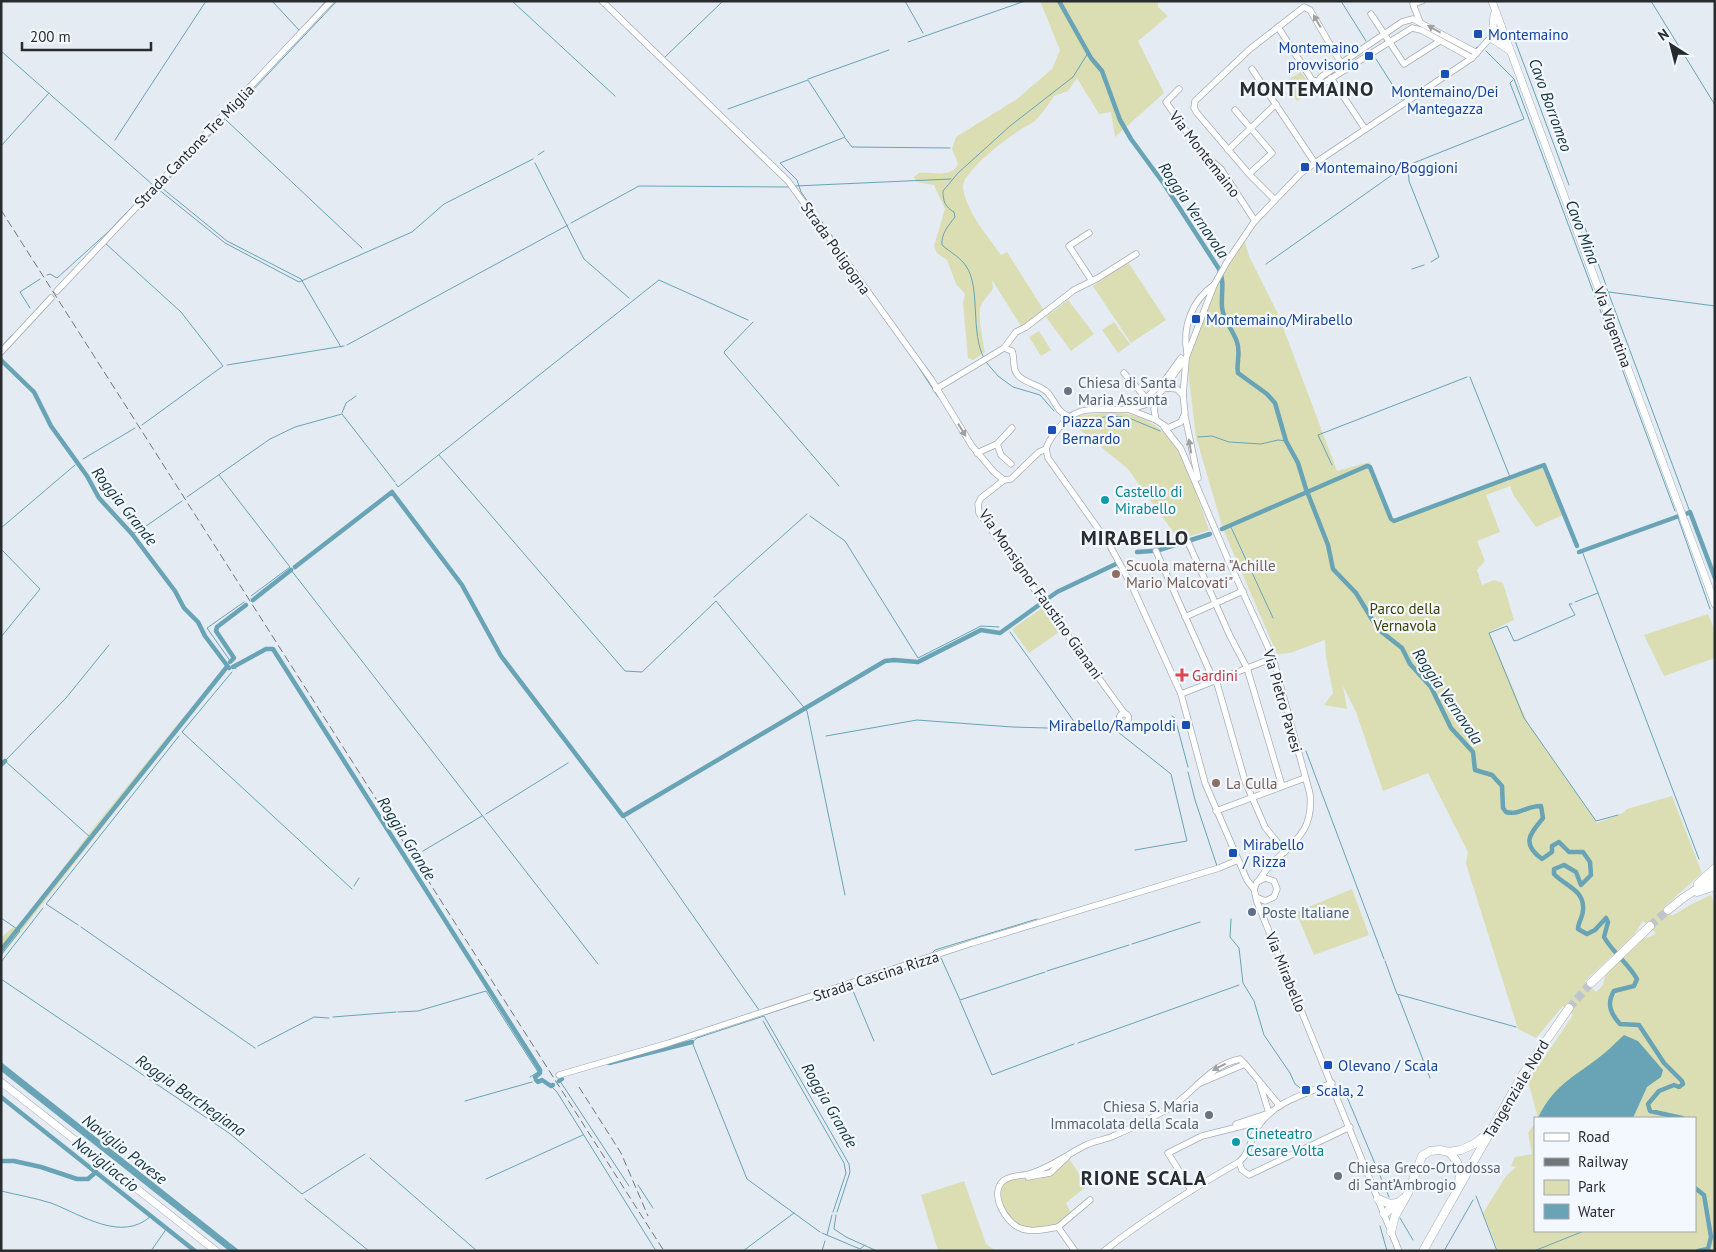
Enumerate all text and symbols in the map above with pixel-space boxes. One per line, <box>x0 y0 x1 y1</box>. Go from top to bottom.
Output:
one-way arrow <box>1313 15 1322 28</box>
scale bar <box>22 20 151 52</box>
north arrow <box>1646 20 1696 70</box>
text: N <box>1654 24 1672 44</box>
one-way arrow <box>1428 25 1441 34</box>
place label: Montemaino <box>1488 25 1569 44</box>
text: 200 m <box>30 27 71 46</box>
marker: Montemaino <box>1472 28 1484 40</box>
place label: Montemaino provvisorio <box>1278 38 1359 74</box>
marker: Montemaino provvisorio <box>1363 50 1375 62</box>
water label: Cavo Borromeo <box>1525 56 1577 154</box>
marker: Montemaino/Dei Mantegazza <box>1439 68 1451 80</box>
district label: MONTEMAINO <box>1240 76 1374 102</box>
street label: Strada Cantone Tre Miglia <box>130 80 258 212</box>
place label: Montemaino/Dei Mantegazza <box>1391 82 1499 118</box>
street label: Via Montemaino <box>1165 106 1245 201</box>
water label: Roggia Vernavola <box>1154 158 1234 262</box>
place label: Montemaino/Boggioni <box>1315 158 1458 177</box>
marker: Montemaino/Boggioni <box>1299 161 1311 173</box>
water label: Cavo Mina <box>1562 197 1604 267</box>
street label: Strada Poligogna <box>797 198 875 298</box>
street label: Via Vigentina <box>1589 283 1636 370</box>
place label: Montemaino/Mirabello <box>1206 310 1353 329</box>
marker: Montemaino/Mirabello <box>1190 313 1202 325</box>
place label: Chiesa di Santa Maria Assunta <box>1078 373 1176 409</box>
marker: Chiesa di Santa Maria Assunta <box>1062 385 1074 397</box>
place label: Piazza San Bernardo <box>1062 412 1130 448</box>
one-way arrow <box>957 424 966 437</box>
marker: Piazza San Bernardo <box>1046 424 1058 436</box>
one-way arrow <box>1186 437 1194 453</box>
water label: Roggia Grande <box>88 462 162 550</box>
place label: Castello di Mirabello <box>1115 482 1183 518</box>
marker: Castello di Mirabello <box>1099 494 1111 506</box>
street label: Via Monsignor Faustino Gianani <box>974 504 1107 683</box>
district label: MIRABELLO <box>1081 525 1189 551</box>
place label: Scuola materna "Achille Mario Malcovati" <box>1126 556 1276 592</box>
marker: Scuola materna "Achille Mario Malcovati" <box>1110 568 1122 580</box>
park label: Parco della Vernavola <box>1370 599 1440 635</box>
water label: Roggia Vernavola <box>1408 644 1488 748</box>
street label: Via Pietro Pavesi <box>1259 646 1307 755</box>
place label: Gardini <box>1192 666 1238 685</box>
marker: Gardini <box>1176 669 1188 681</box>
place label: Mirabello/Rampoldi <box>1049 716 1176 735</box>
marker: Mirabello/Rampoldi <box>1180 719 1192 731</box>
place label: La Culla <box>1226 774 1278 793</box>
marker: La Culla <box>1210 777 1222 789</box>
water label: Roggia Grande <box>373 792 441 884</box>
place label: Mirabello / Rizza <box>1242 835 1304 871</box>
marker: Mirabello / Rizza <box>1227 847 1239 859</box>
place label: Poste Italiane <box>1262 903 1349 922</box>
marker: Poste Italiane <box>1246 906 1258 918</box>
street label: Via Mirabello <box>1261 928 1311 1015</box>
street label: Strada Cascina Rizza <box>811 947 941 1005</box>
street label: Tangenziale Nord <box>1479 1036 1553 1142</box>
water label: Roggia Barchegiana <box>132 1050 250 1140</box>
place label: Olevano / Scala <box>1338 1056 1438 1075</box>
water label: Roggia Grande <box>798 1059 863 1152</box>
marker: Olevano / Scala <box>1322 1059 1334 1071</box>
one-way arrow <box>1212 1063 1227 1071</box>
place label: Scala, 2 <box>1316 1081 1364 1100</box>
marker: Scala, 2 <box>1300 1084 1312 1096</box>
place label: Chiesa S. Maria Immacolata della Scala <box>1050 1097 1199 1133</box>
marker: Chiesa S. Maria Immacolata della Scala <box>1203 1109 1215 1121</box>
water label: Naviglio Pavese <box>78 1110 172 1189</box>
legend <box>1534 1117 1696 1232</box>
place label: Cineteatro Cesare Volta <box>1246 1124 1324 1160</box>
text: Road <box>1578 1127 1610 1146</box>
water label: Navigliaccio <box>69 1132 143 1196</box>
marker: Cineteatro Cesare Volta <box>1230 1136 1242 1148</box>
text: Railway <box>1578 1152 1628 1171</box>
place label: Chiesa Greco-Ortodossa di Sant’Ambrogio <box>1348 1158 1501 1194</box>
district label: RIONE SCALA <box>1081 1165 1207 1191</box>
marker: Chiesa Greco-Ortodossa di Sant’Ambrogio <box>1332 1170 1344 1182</box>
text: Park <box>1578 1177 1606 1196</box>
text: Water <box>1578 1202 1615 1221</box>

